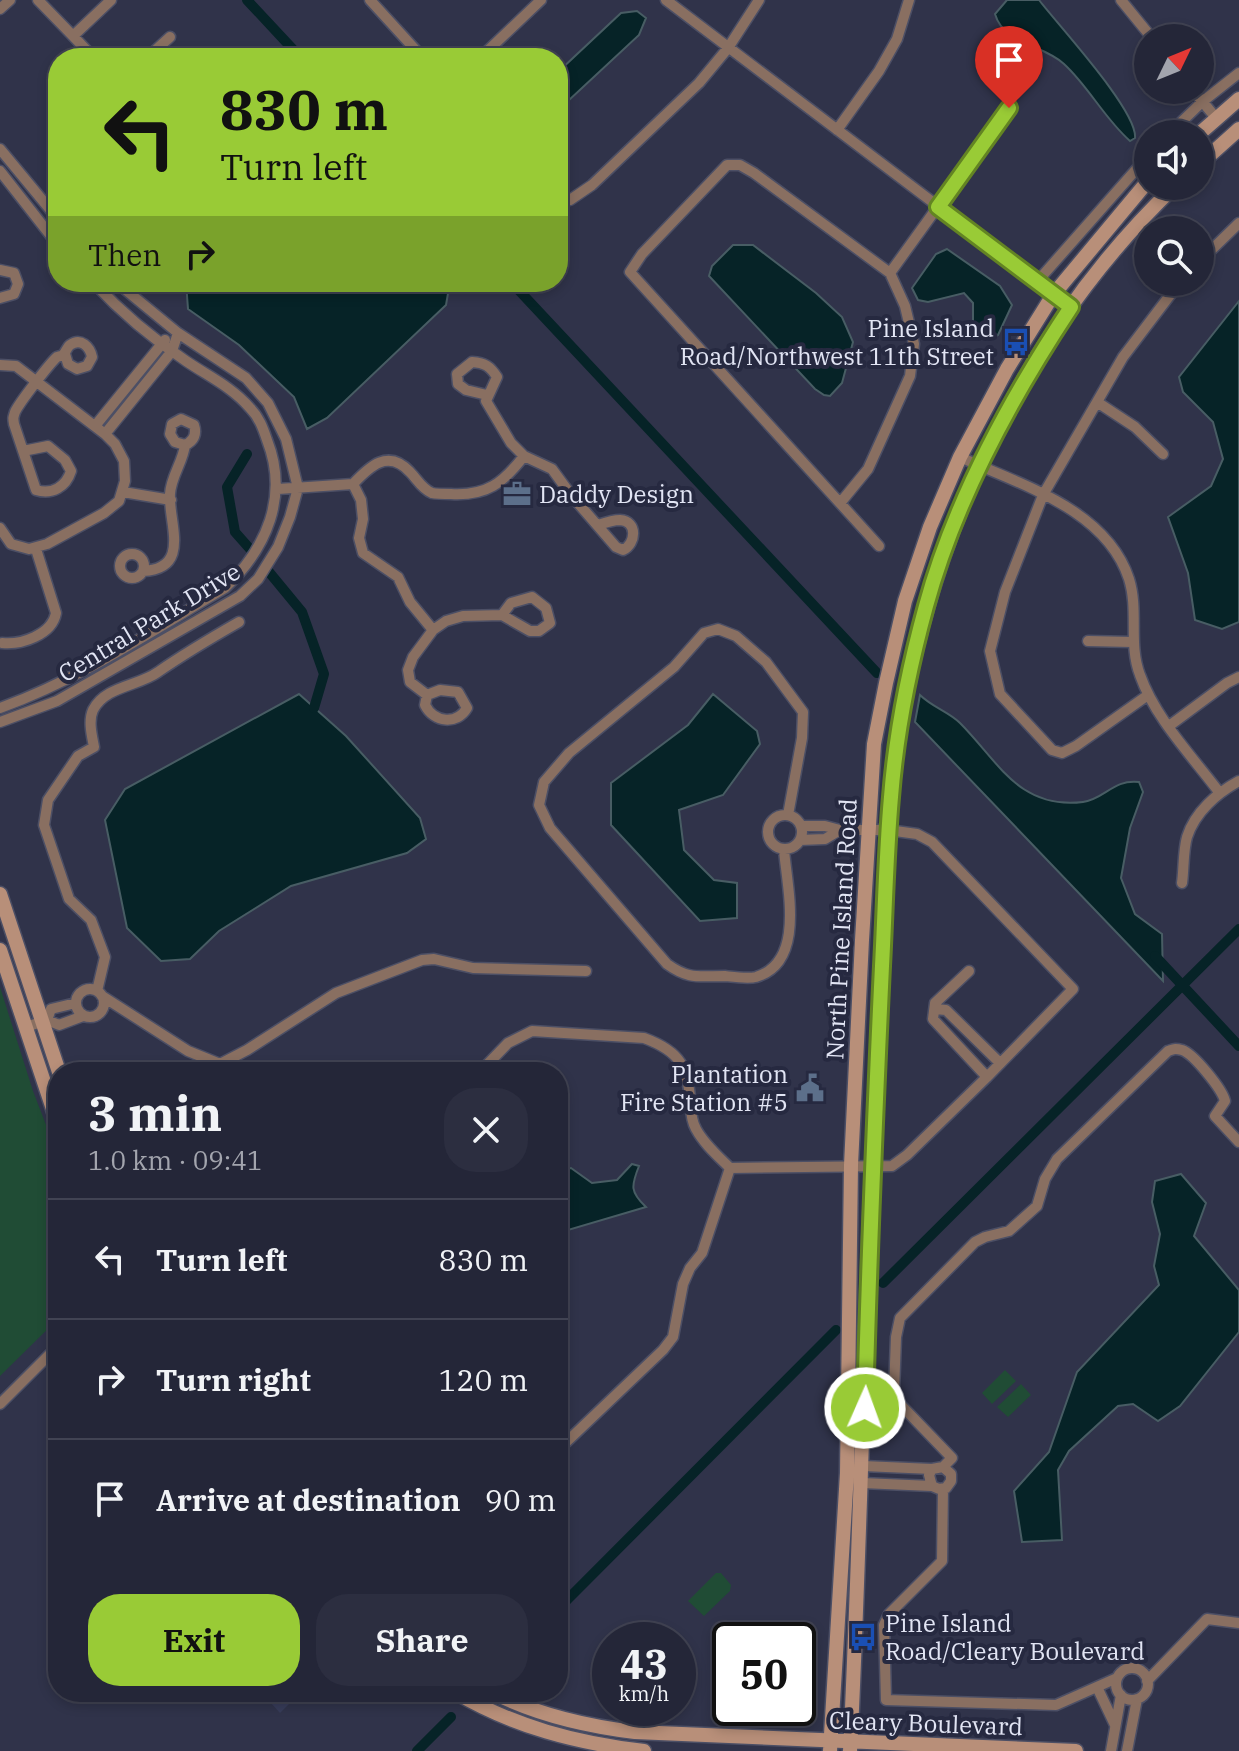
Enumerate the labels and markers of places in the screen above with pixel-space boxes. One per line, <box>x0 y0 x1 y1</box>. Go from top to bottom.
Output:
pin <box>975 26 1043 108</box>
place label: Pine Island Road/Northwest 11th Street <box>680 312 994 372</box>
bus stop icon: Pine Island Road/Northwest 11th Street <box>1001 327 1031 357</box>
place label: Daddy Design <box>539 478 694 510</box>
office icon: Daddy Design <box>502 479 532 509</box>
place label: Plantation Fire Station #5 <box>620 1058 788 1118</box>
public building icon: Plantation Fire Station #5 <box>795 1073 825 1103</box>
place label: Pine Island Road/Cleary Boulevard <box>885 1607 1145 1667</box>
bus stop icon: Pine Island Road/Cleary Boulevard <box>848 1622 878 1652</box>

